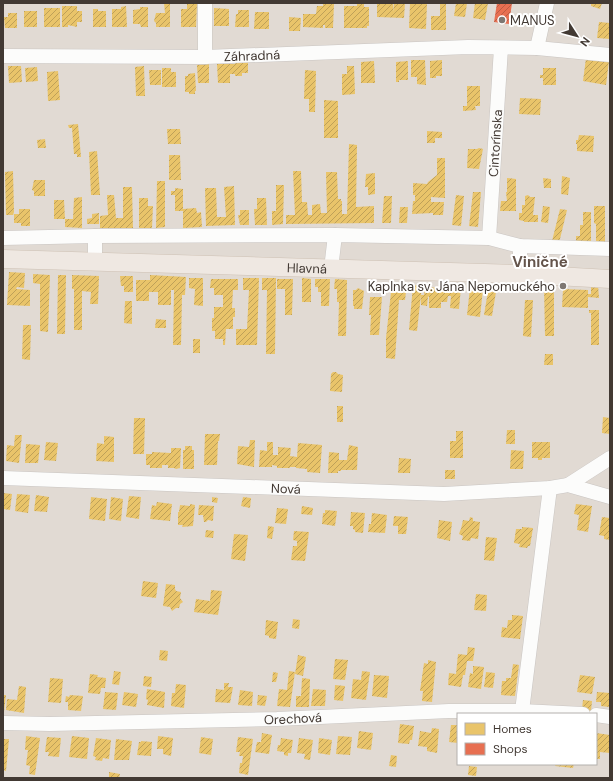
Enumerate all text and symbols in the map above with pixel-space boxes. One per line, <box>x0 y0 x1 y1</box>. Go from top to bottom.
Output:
place label: MANUS <box>510 12 555 29</box>
marker: MANUS <box>497 15 507 25</box>
north arrow <box>557 16 597 56</box>
text: N <box>577 35 593 49</box>
street label: Záhradná <box>224 46 280 65</box>
street label: Cintorínska <box>485 109 506 178</box>
district label: Viničné <box>512 252 568 272</box>
street label: Hlavná <box>287 259 327 277</box>
place label: Kaplnka sv. Jána Nepomuckého <box>368 278 555 295</box>
marker: Kaplnka sv. Jána Nepomuckého <box>558 281 568 291</box>
street label: Nová <box>271 480 301 498</box>
street label: Orechová <box>264 709 322 728</box>
legend <box>457 713 597 765</box>
text: Homes <box>493 721 532 737</box>
text: Shops <box>493 741 528 757</box>

